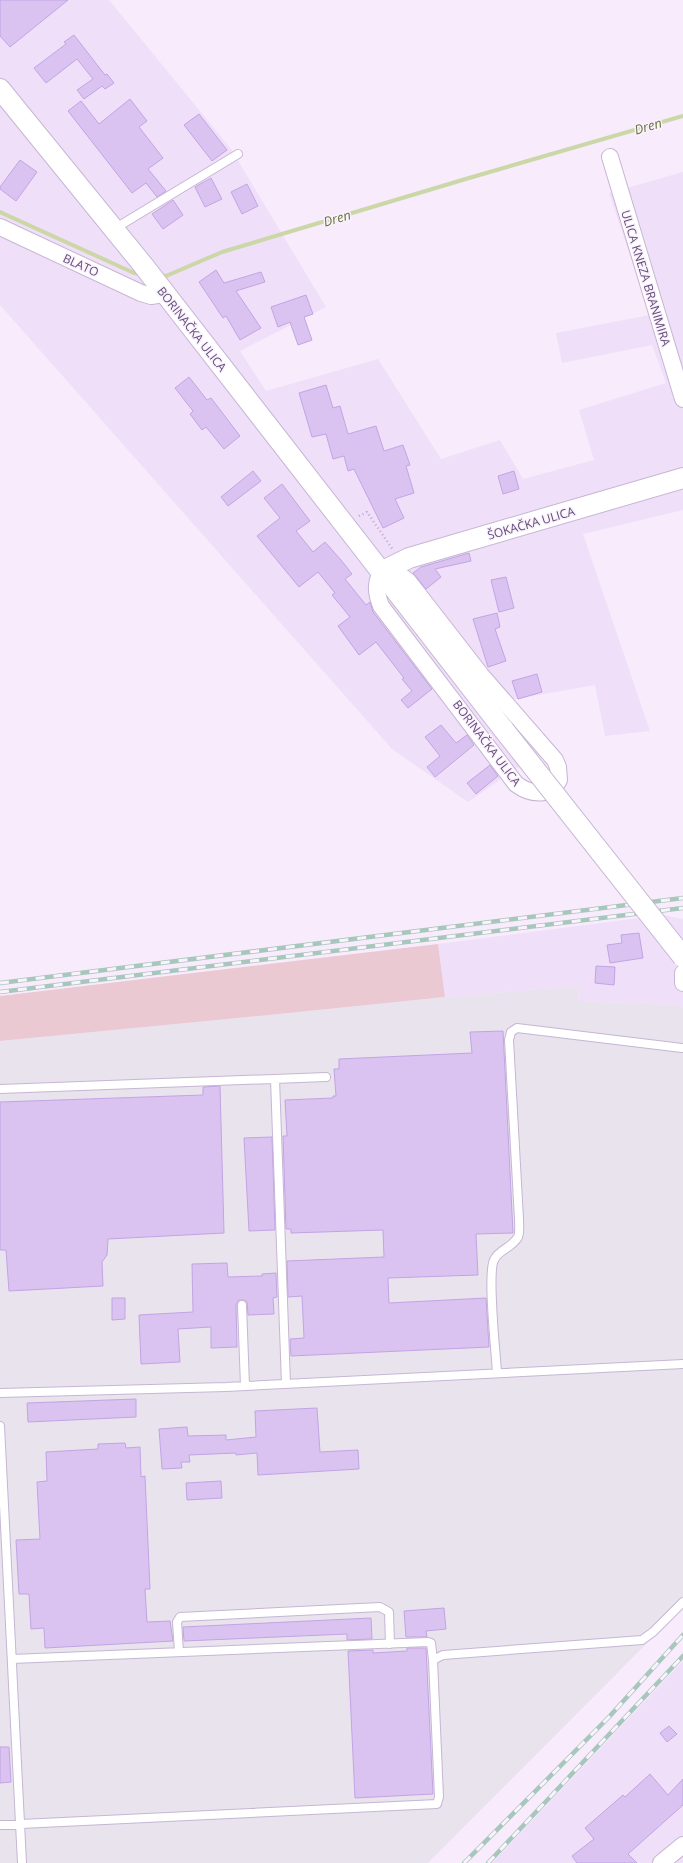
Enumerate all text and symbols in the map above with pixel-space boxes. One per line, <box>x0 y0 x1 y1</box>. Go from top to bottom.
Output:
water label: Dren <box>632 114 664 138</box>
water label: Dren <box>321 206 353 230</box>
street label: ULICA KNEZA BRANIMIRA <box>617 208 675 349</box>
street label: BLATO <box>60 249 102 281</box>
street label: BORINAČKA ULICA <box>153 283 231 375</box>
street label: ŠOKAČKA ULICA <box>485 502 577 544</box>
street label: BORINAČKA ULICA <box>449 697 525 790</box>

